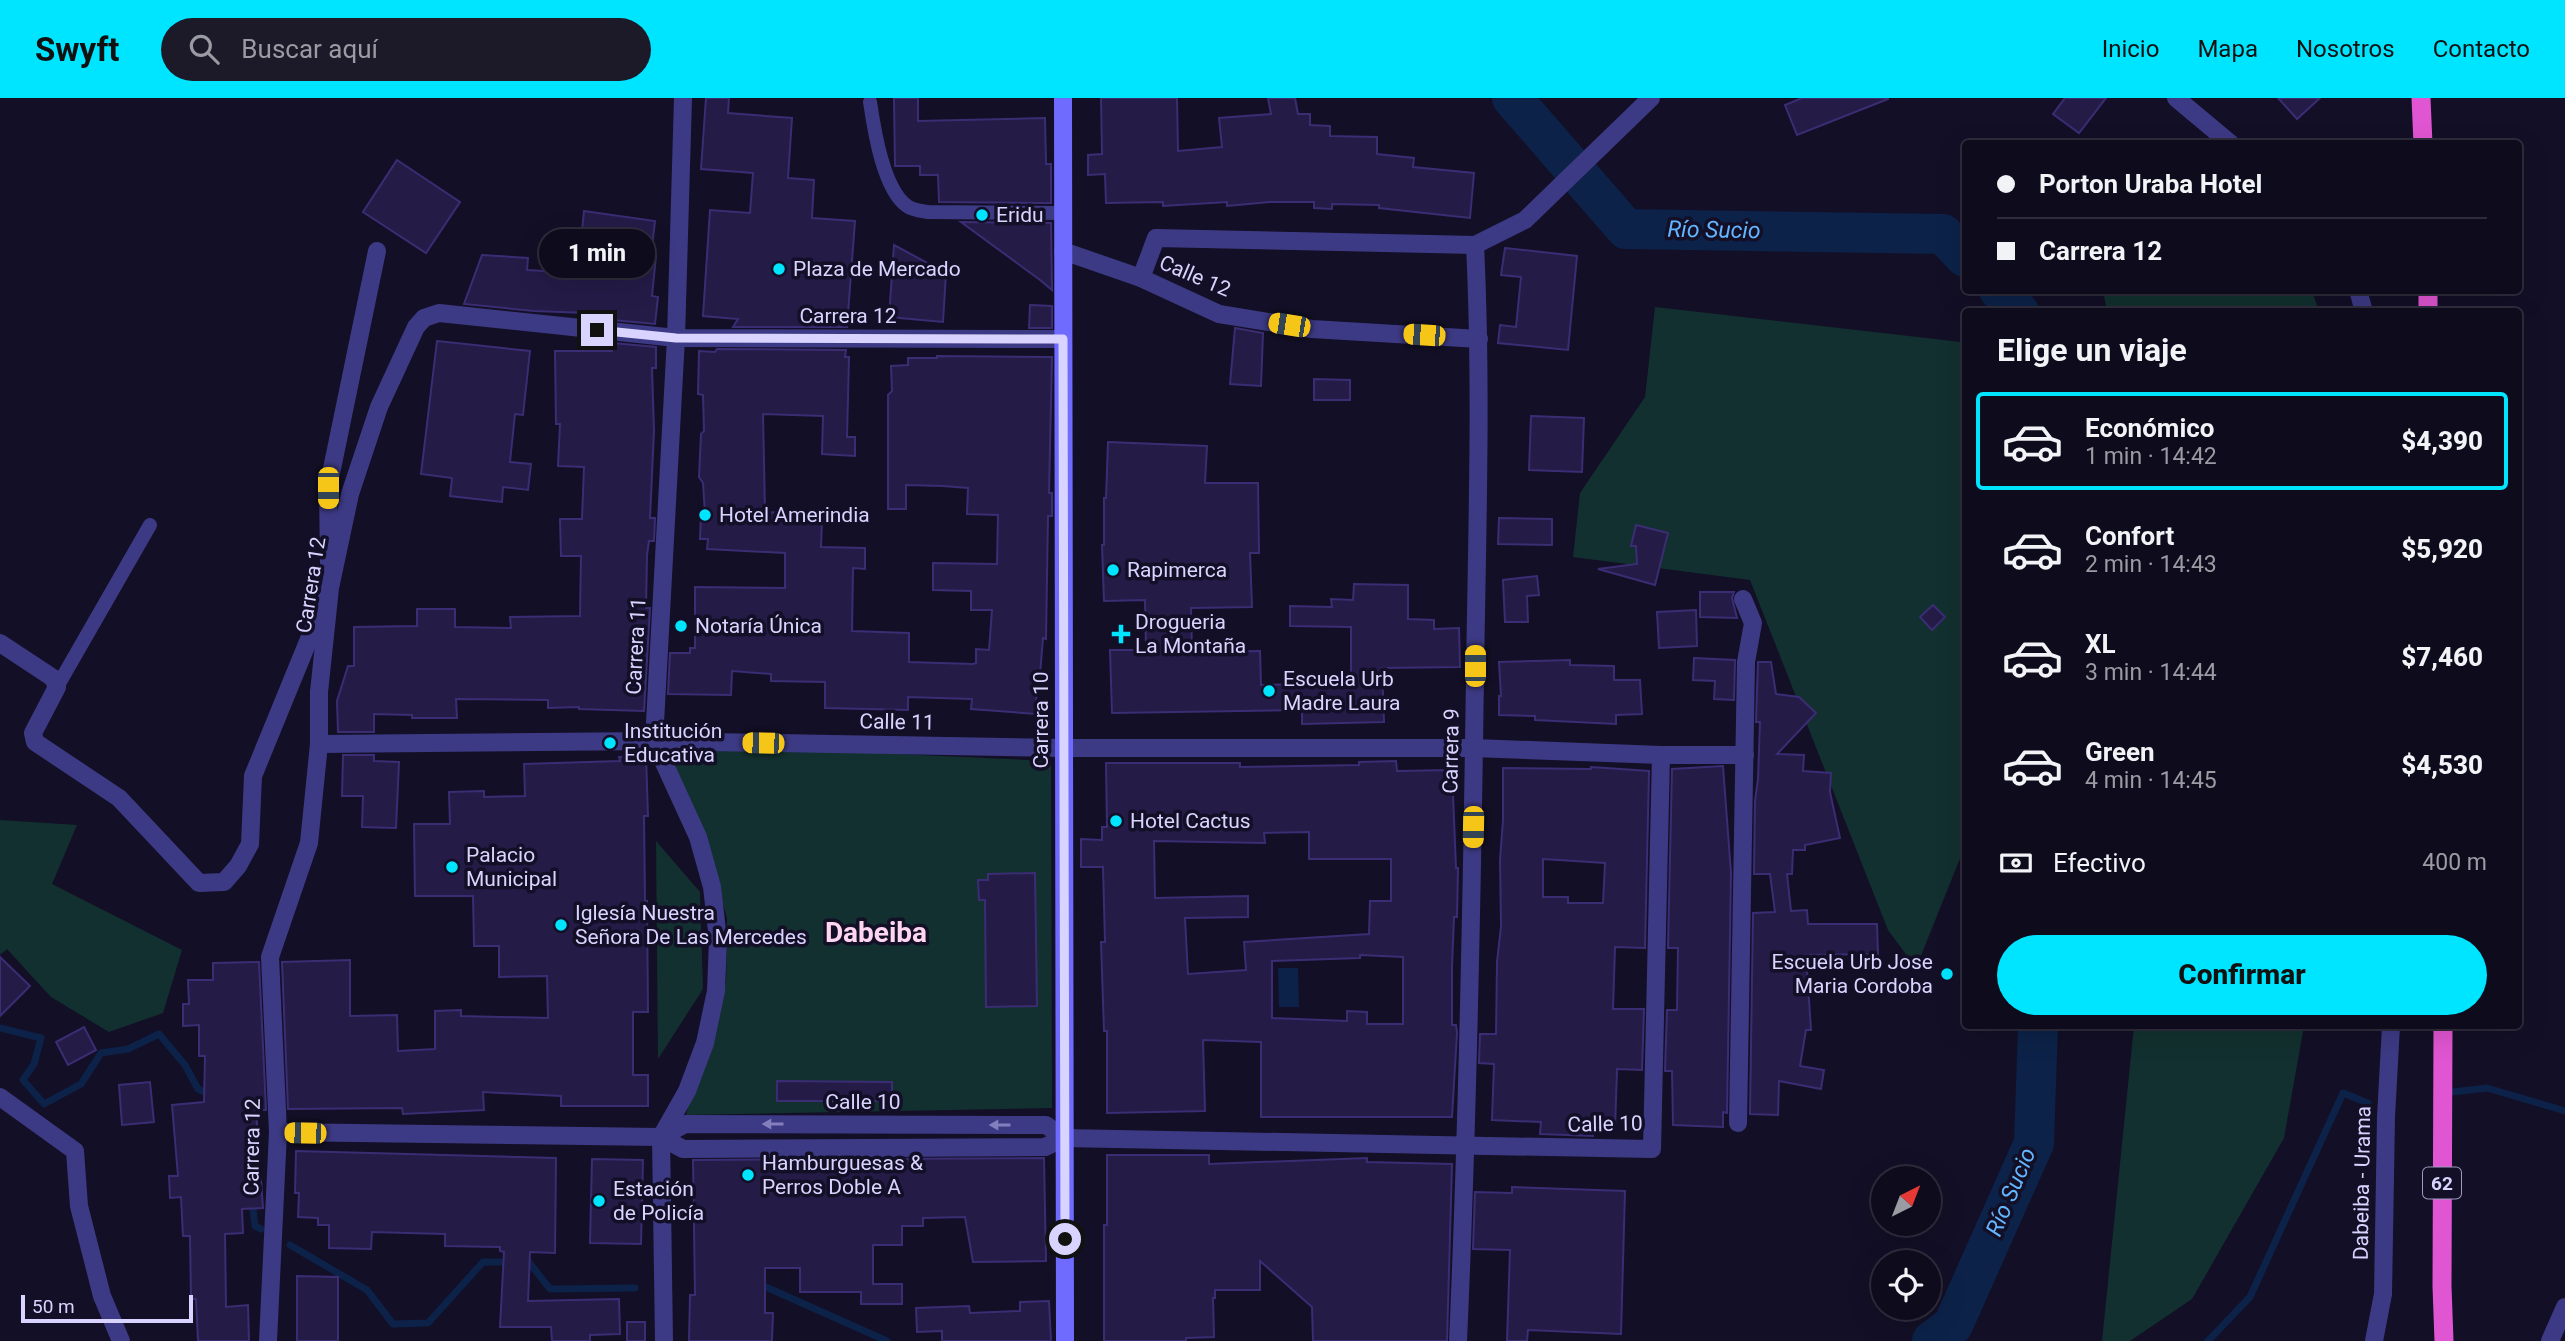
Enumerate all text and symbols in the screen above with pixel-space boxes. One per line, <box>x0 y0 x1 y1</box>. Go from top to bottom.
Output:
search box <box>161 18 651 81</box>
text: Swyft <box>35 30 119 69</box>
icon: search <box>185 30 223 68</box>
text: Buscar aquí <box>241 34 378 64</box>
text: Inicio <box>2102 35 2159 63</box>
text: Mapa <box>2197 35 2258 63</box>
text: Nosotros <box>2296 35 2395 63</box>
text: Contacto <box>2433 35 2530 63</box>
text: Porton Uraba Hotel <box>2039 169 2263 199</box>
place label: Eridu <box>996 203 1044 227</box>
marker: Eridu <box>974 207 990 223</box>
water label: Río Sucio <box>1667 216 1761 244</box>
callout: 1 min <box>539 229 655 278</box>
text: Carrera 12 <box>2039 236 2162 266</box>
text: 1 min <box>568 240 626 267</box>
street label: Calle 12 <box>1156 250 1235 302</box>
place label: Plaza de Mercado <box>793 257 961 281</box>
marker: Plaza de Mercado <box>771 261 787 277</box>
street label: Carrera 12 <box>799 304 897 328</box>
car <box>1267 311 1312 339</box>
route end <box>581 314 613 346</box>
car <box>1403 323 1446 347</box>
text: Elige un viaje <box>1997 331 2187 369</box>
icon: car <box>2001 410 2064 473</box>
text: Económico <box>2085 413 2214 443</box>
text: $4,390 <box>2401 426 2483 456</box>
text: 1 min · 14:42 <box>2085 443 2217 470</box>
car <box>318 467 339 509</box>
place label: Hotel Amerindia <box>719 503 870 527</box>
marker: Hotel Amerindia <box>697 507 713 523</box>
icon: car <box>2001 518 2064 581</box>
text: Confort <box>2085 521 2174 551</box>
text: $5,920 <box>2401 534 2483 564</box>
street label: Carrera 12 <box>292 535 330 635</box>
text: 2 min · 14:43 <box>2085 551 2217 578</box>
place label: Rapimerca <box>1127 558 1227 582</box>
marker: Rapimerca <box>1105 562 1121 578</box>
street label: Carrera 11 <box>621 597 651 695</box>
place label: Drogueria La Montaña <box>1135 610 1246 658</box>
place label: Notaría Única <box>695 614 822 638</box>
marker: Notaría Única <box>673 618 689 634</box>
marker: Drogueria La Montaña <box>1113 626 1129 642</box>
icon: car <box>2001 626 2064 689</box>
text: XL <box>2085 629 2116 659</box>
text: $7,460 <box>2401 642 2483 672</box>
car <box>1465 645 1486 687</box>
text: 3 min · 14:44 <box>2085 659 2217 686</box>
place label: Escuela Urb Madre Laura <box>1283 667 1400 715</box>
street label: Carrera 10 <box>1029 671 1053 769</box>
marker: Escuela Urb Madre Laura <box>1261 683 1277 699</box>
street label: Carrera 9 <box>1438 708 1464 794</box>
street label: Calle 11 <box>859 709 935 735</box>
place label: Institución Educativa <box>624 719 722 767</box>
car <box>742 732 785 754</box>
icon: car <box>2001 734 2064 797</box>
marker: Institución Educativa <box>602 735 618 751</box>
text: Green <box>2085 737 2155 767</box>
text: $4,530 <box>2401 750 2483 780</box>
text: 4 min · 14:45 <box>2085 767 2217 794</box>
car <box>1463 806 1484 848</box>
place label: Hotel Cactus <box>1130 809 1251 833</box>
marker: Hotel Cactus <box>1108 813 1124 829</box>
place label: Palacio Municipal <box>466 843 557 891</box>
icon: cash <box>1997 844 2035 882</box>
text: Efectivo <box>2053 848 2146 878</box>
text: 400 m <box>2422 849 2487 876</box>
marker: Palacio Municipal <box>444 859 460 875</box>
place label: Iglesía Nuestra Señora De Las Mercedes <box>575 901 807 949</box>
district label: Dabeiba <box>825 916 927 949</box>
marker: Iglesía Nuestra Señora De Las Mercedes <box>553 917 569 933</box>
button: Confirmar <box>1997 935 2487 1015</box>
place label: Escuela Urb Jose Maria Cordoba <box>1772 950 1933 998</box>
marker: Escuela Urb Jose Maria Cordoba <box>1939 966 1955 982</box>
street label: Calle 10 <box>825 1090 901 1114</box>
street label: Carrera 12 <box>239 1098 265 1196</box>
street label: Dabeiba - Urama <box>2349 1106 2375 1260</box>
street label: Calle 10 <box>1567 1111 1643 1137</box>
one-way arrow <box>761 1118 783 1130</box>
one-way arrow <box>989 1119 1011 1131</box>
car <box>284 1122 327 1144</box>
water label: Río Sucio <box>1980 1144 2042 1240</box>
place label: Hamburguesas & Perros Doble A <box>762 1151 923 1199</box>
north arrow <box>1871 1166 1941 1236</box>
map controls <box>1871 1166 1941 1320</box>
marker: Hamburguesas & Perros Doble A <box>740 1167 756 1183</box>
road number: 62 <box>2423 1168 2461 1198</box>
place label: Estación de Policía <box>613 1177 704 1225</box>
marker: Estación de Policía <box>591 1193 607 1209</box>
route start <box>1049 1223 1081 1255</box>
button: locate <box>1871 1250 1941 1320</box>
scale bar <box>21 1292 192 1324</box>
text: 50 m <box>32 1295 75 1318</box>

